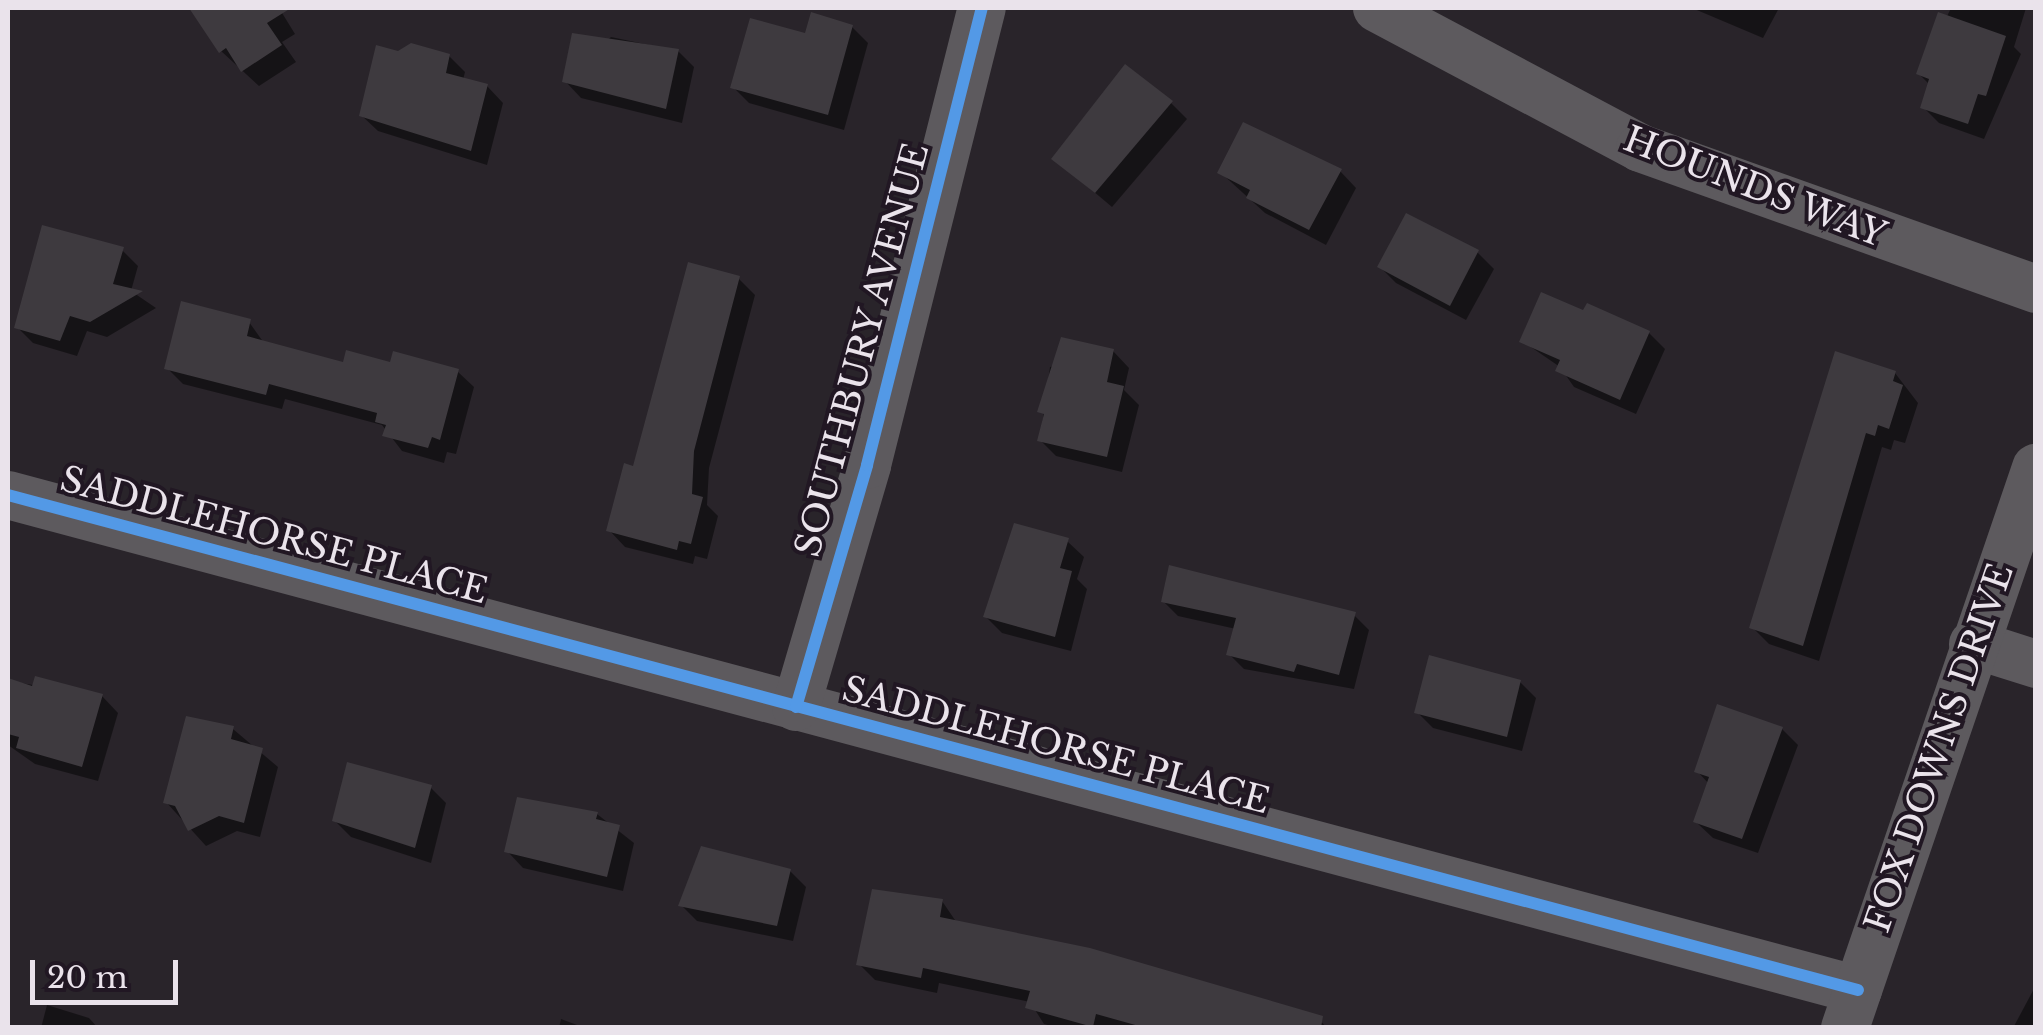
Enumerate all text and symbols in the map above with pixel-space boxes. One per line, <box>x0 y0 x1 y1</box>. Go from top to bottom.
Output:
street label: HOUNDS WAY <box>1617 117 1893 257</box>
street label: SOUTHBURY AVENUE <box>786 137 938 563</box>
street label: SADDLEHORSE PLACE <box>56 458 492 612</box>
street label: FOX DOWNS DRIVE <box>1856 558 2022 938</box>
street label: SADDLEHORSE PLACE <box>838 668 1274 822</box>
scale bar <box>35 940 182 1002</box>
text: 20 m <box>47 959 128 996</box>

